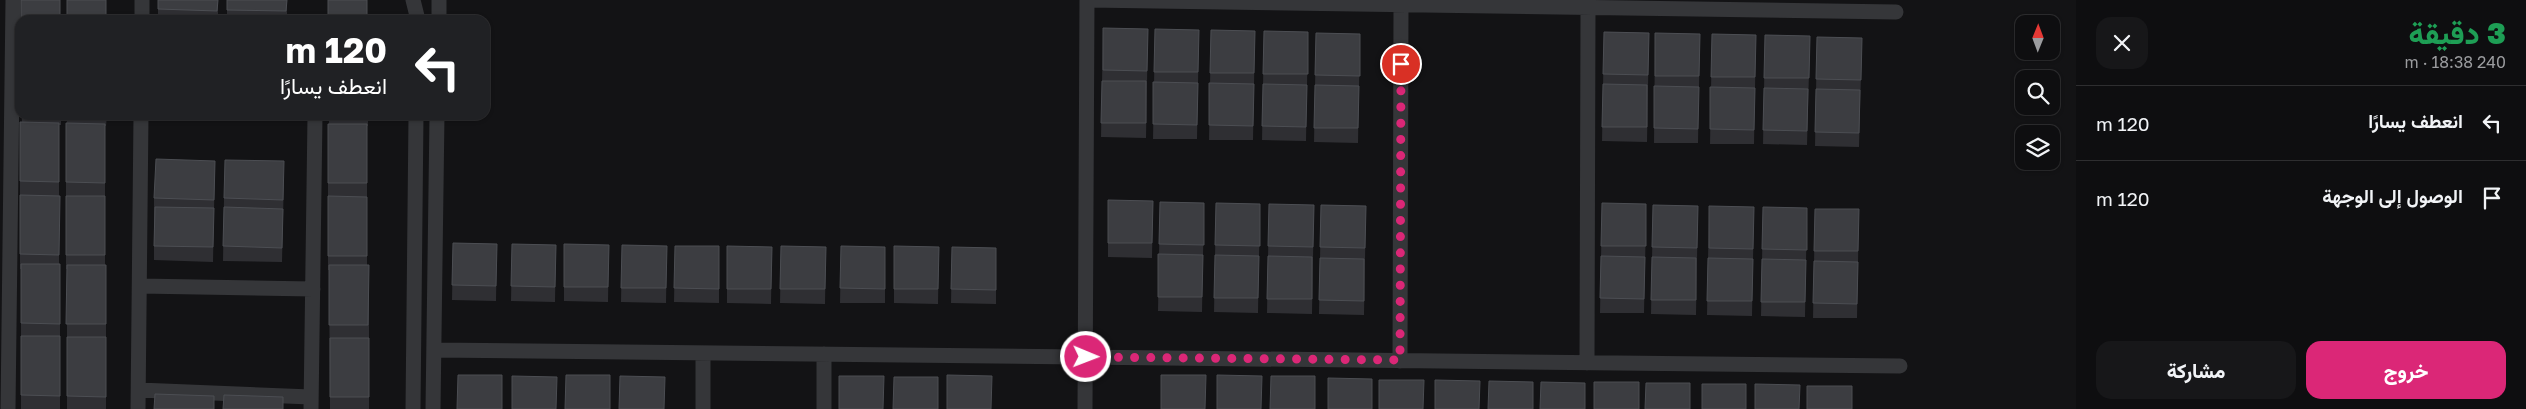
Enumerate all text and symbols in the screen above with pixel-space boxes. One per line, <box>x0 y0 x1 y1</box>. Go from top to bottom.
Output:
north arrow <box>2015 15 2060 60</box>
map controls <box>2015 15 2060 170</box>
text: 3 دقيقة <box>2409 15 2506 51</box>
button: close <box>2096 17 2148 69</box>
text: 120 m <box>285 29 387 71</box>
icon: left <box>405 35 470 100</box>
pin <box>1380 43 1422 85</box>
icon: arrive <box>1387 50 1415 78</box>
text: 240 m · 18:38 <box>2405 52 2506 72</box>
button: search <box>2015 70 2060 115</box>
text: انعطف يسارًا <box>280 72 387 99</box>
text: انعطف يسارًا <box>2368 109 2463 132</box>
icon: left <box>2478 109 2506 137</box>
text: 120 m <box>2096 112 2150 135</box>
button: layers <box>2015 125 2060 170</box>
text: الوصول إلى الوجهة <box>2322 184 2463 207</box>
icon: arrive <box>2478 184 2506 212</box>
text: 120 m <box>2096 187 2150 210</box>
position arrow <box>1059 330 1111 382</box>
button: مشاركة <box>2096 341 2296 399</box>
button: خروج <box>2306 341 2506 399</box>

